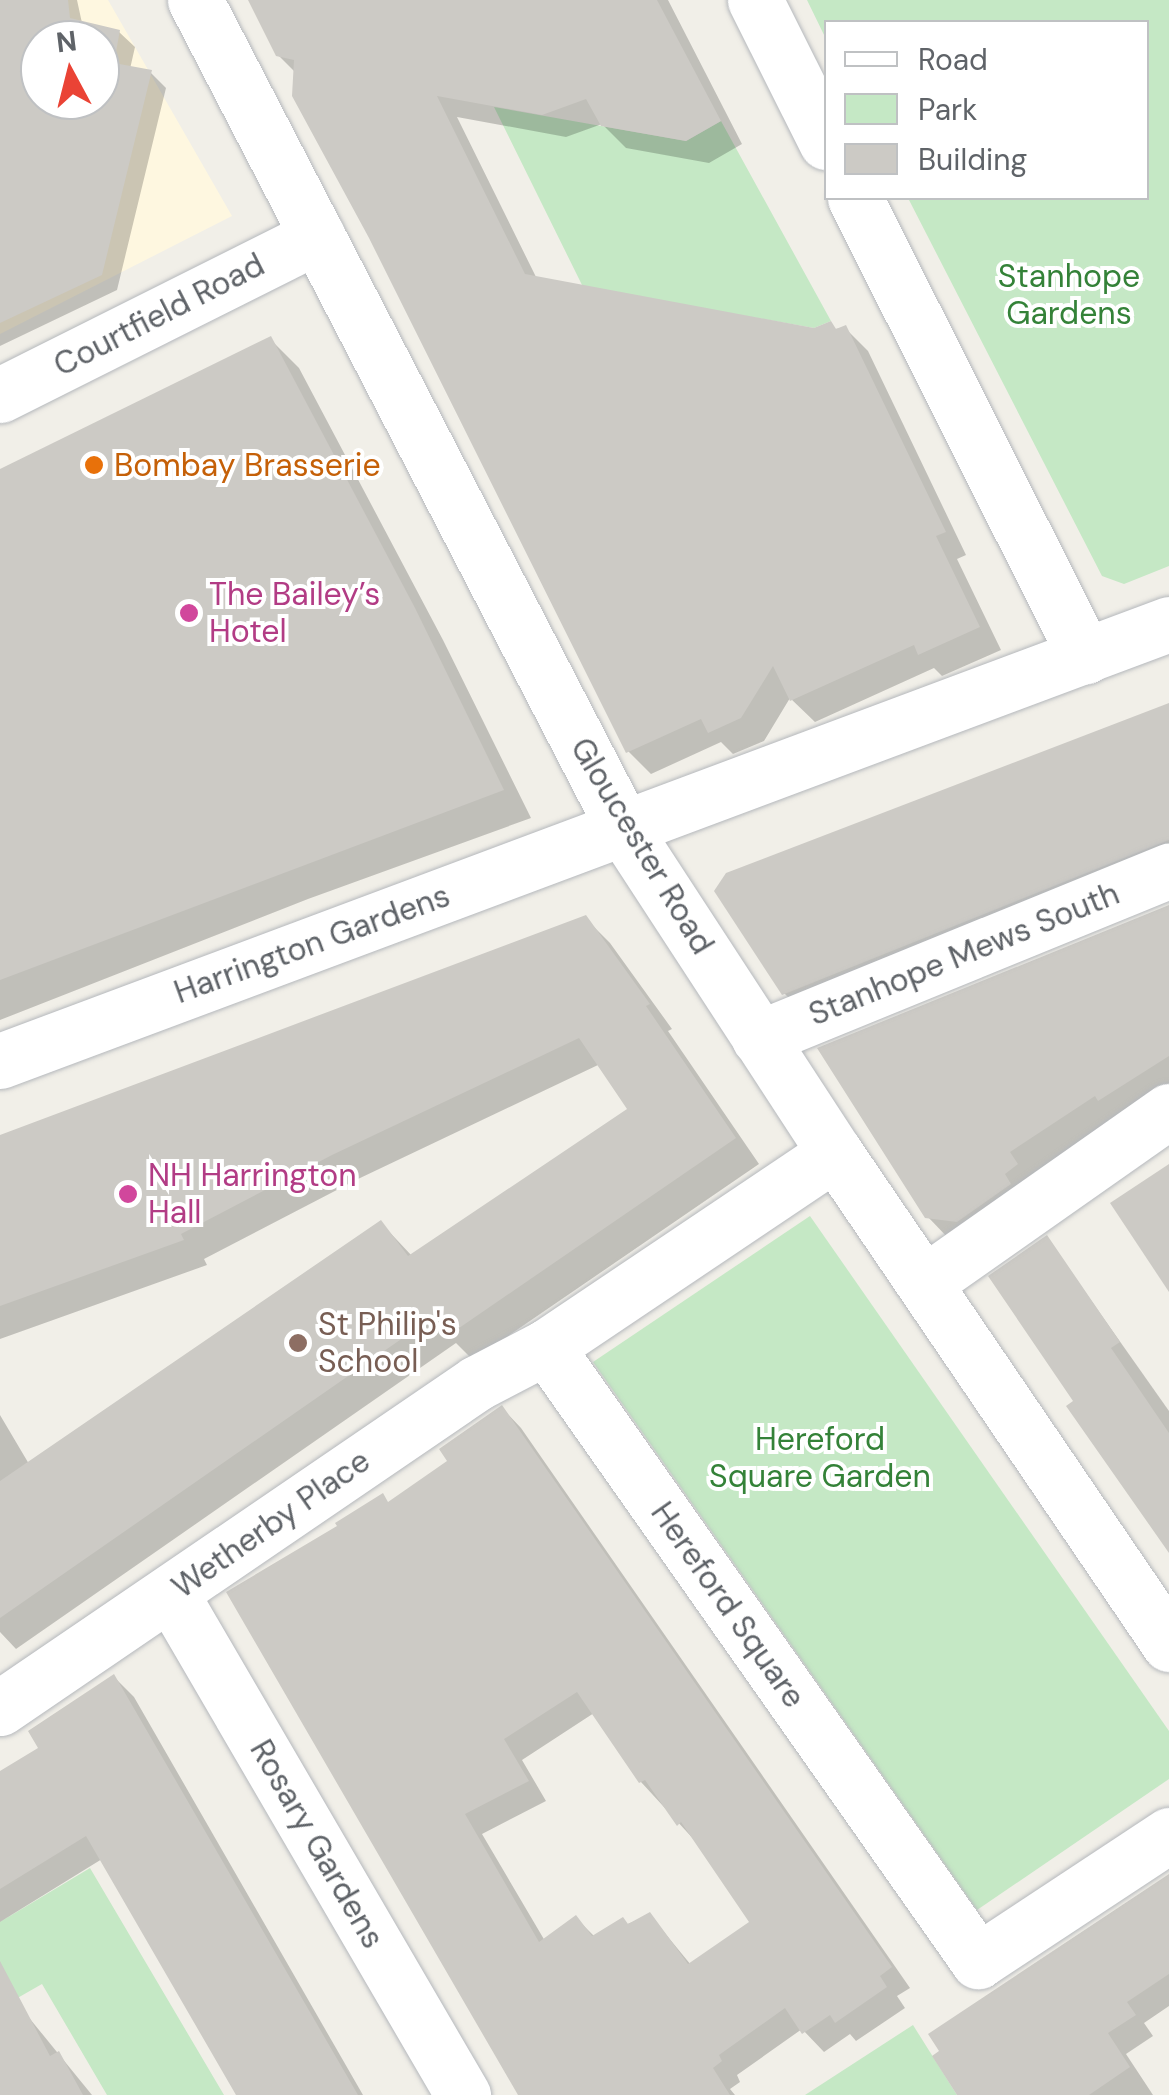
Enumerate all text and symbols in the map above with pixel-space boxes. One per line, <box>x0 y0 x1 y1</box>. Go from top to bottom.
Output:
north arrow <box>20 20 120 120</box>
legend <box>824 20 1149 200</box>
text: N <box>54 22 79 61</box>
text: Road <box>918 40 988 79</box>
text: Park <box>918 90 977 129</box>
text: Building <box>918 140 1027 179</box>
street label: Courtfield Road <box>47 245 271 385</box>
park label: Stanhope Gardens <box>998 258 1140 333</box>
place label: Bombay Brasserie <box>114 446 381 484</box>
marker: Bombay Brasserie <box>83 454 105 476</box>
place label: The Bailey’s Hotel <box>209 576 380 651</box>
marker: The Bailey’s Hotel <box>178 602 200 624</box>
street label: Gloucester Road <box>562 731 722 961</box>
street label: Stanhope Mews South <box>803 874 1125 1034</box>
street label: Harrington Gardens <box>169 876 455 1012</box>
place label: NH Harrington Hall <box>148 1157 357 1232</box>
marker: NH Harrington Hall <box>117 1183 139 1205</box>
place label: St Philip's School <box>318 1306 457 1381</box>
marker: St Philip's School <box>287 1332 309 1354</box>
park label: Hereford Square Garden <box>709 1421 931 1496</box>
street label: Wetherby Place <box>165 1442 377 1606</box>
street label: Hereford Square <box>643 1495 813 1715</box>
street label: Rosary Gardens <box>242 1733 392 1955</box>

